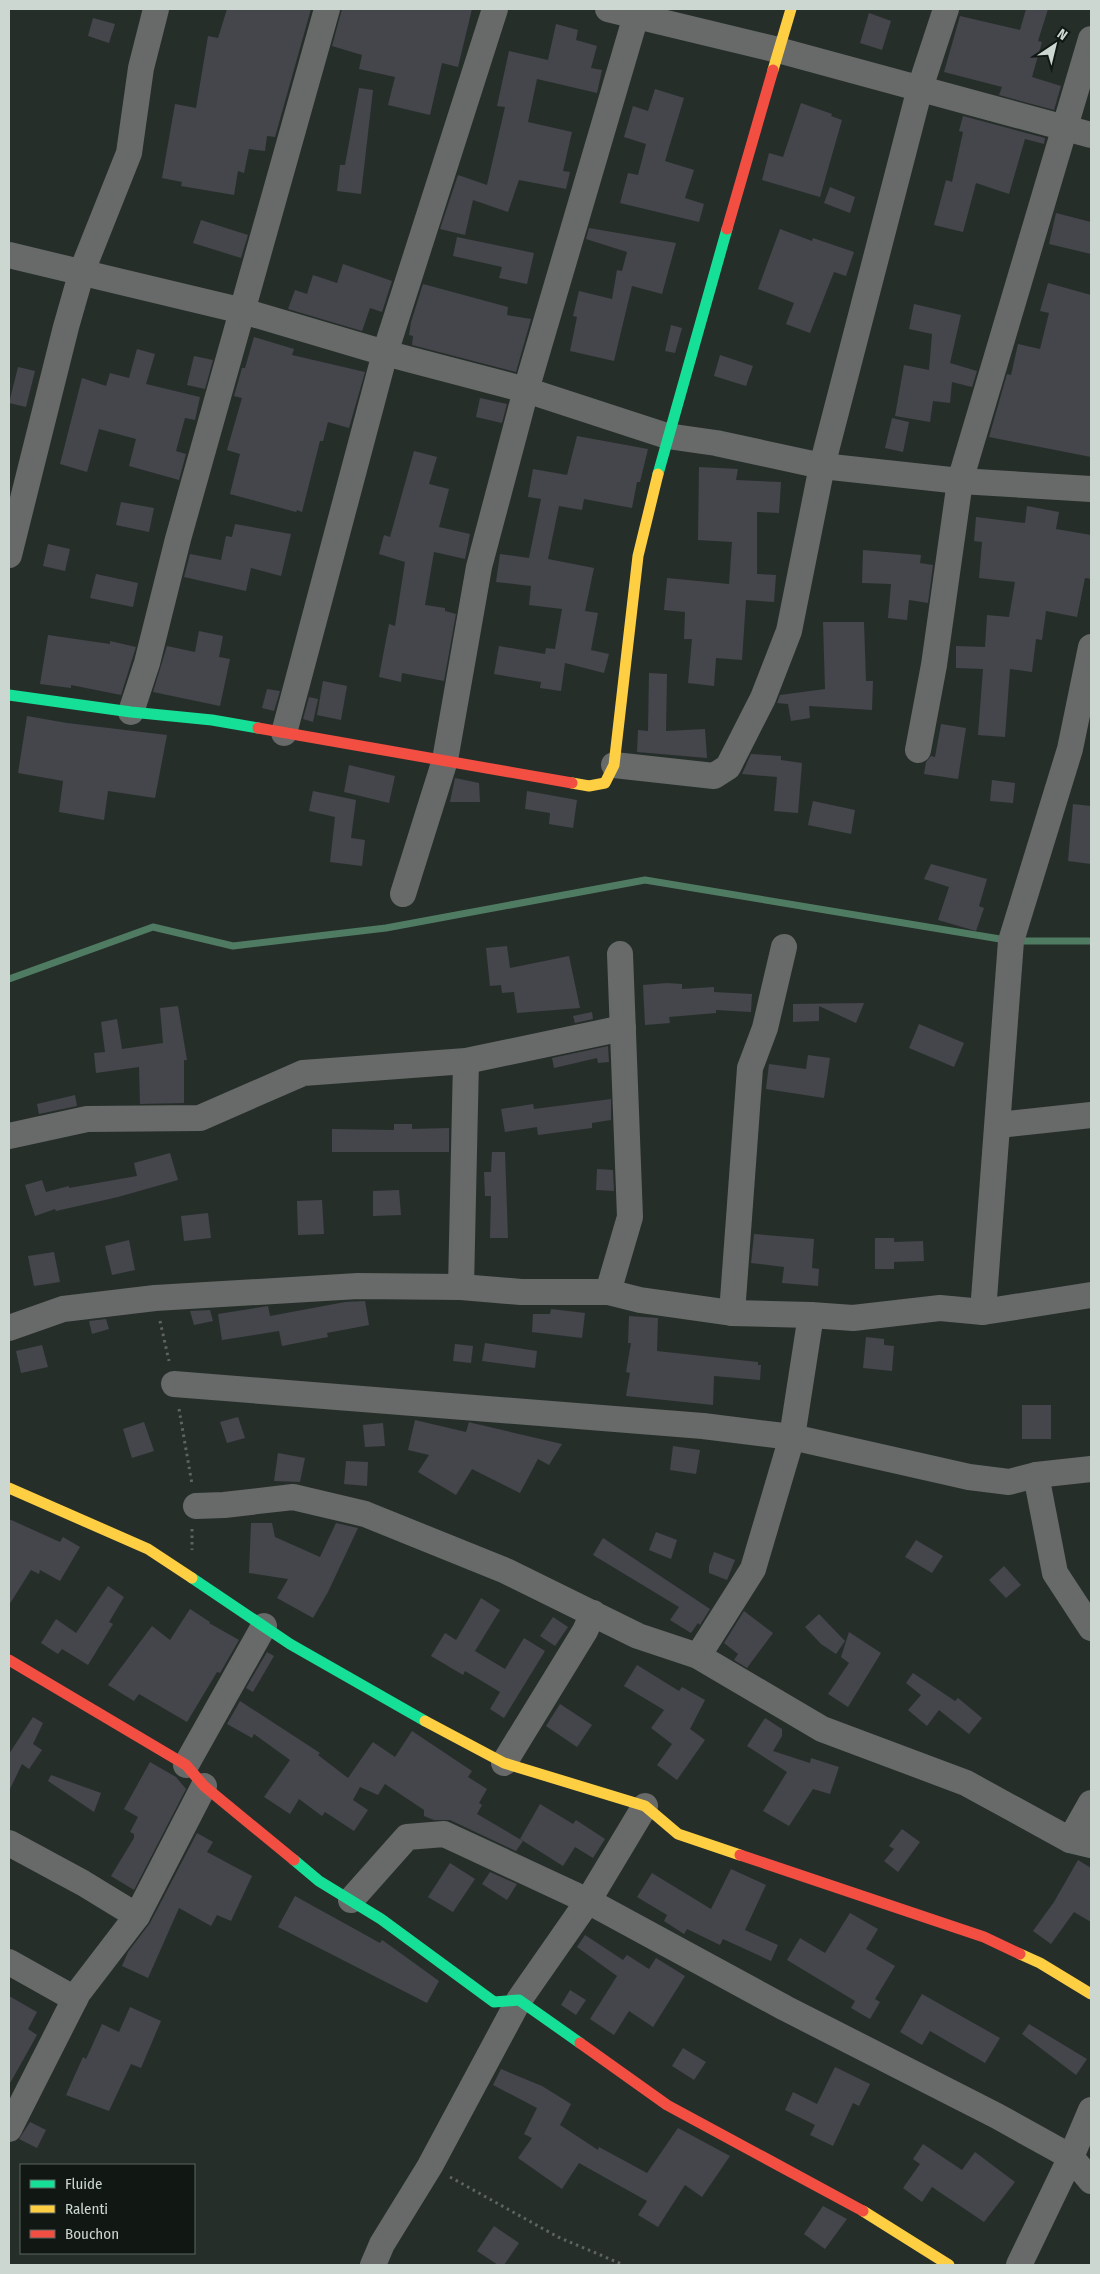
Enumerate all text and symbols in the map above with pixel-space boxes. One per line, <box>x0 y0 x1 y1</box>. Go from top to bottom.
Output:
north arrow <box>1030 20 1080 70</box>
text: N <box>1054 25 1070 44</box>
legend <box>20 2164 195 2254</box>
text: Fluide <box>65 2175 102 2193</box>
text: Ralenti <box>65 2200 108 2218</box>
text: Bouchon <box>65 2225 119 2243</box>

